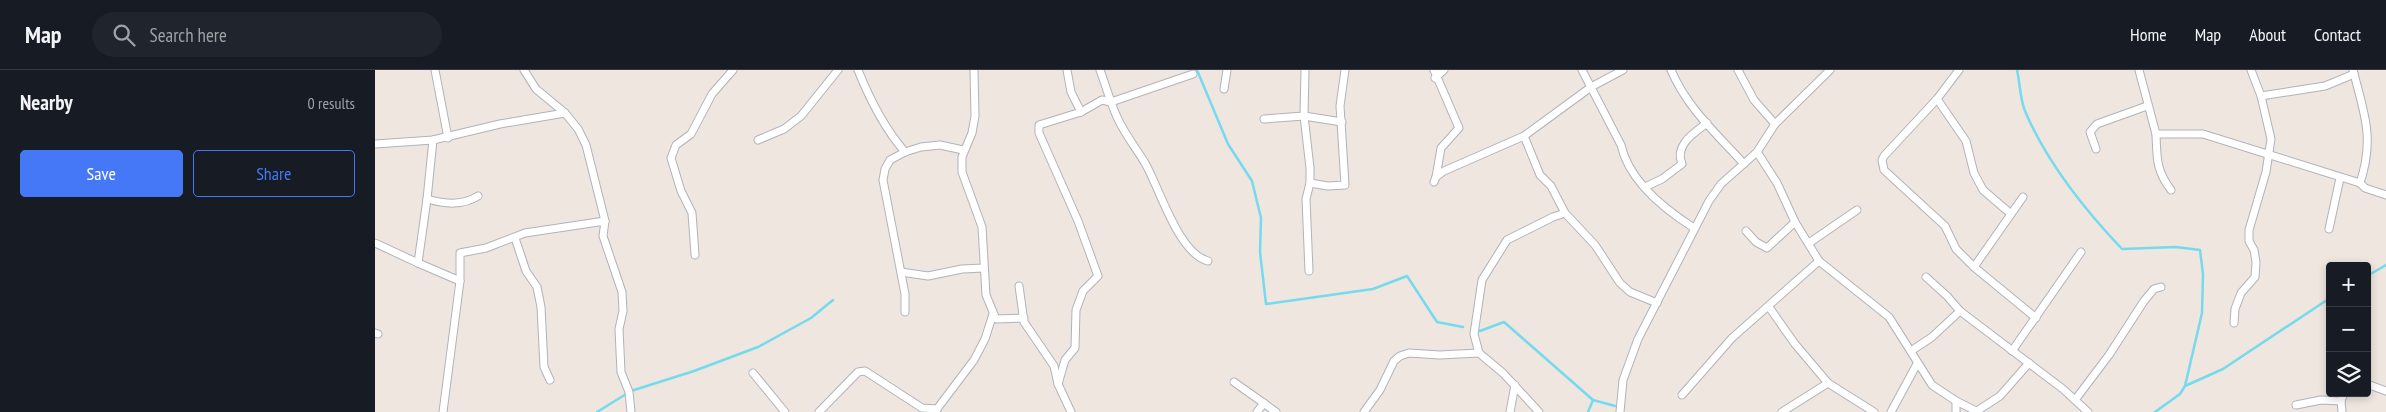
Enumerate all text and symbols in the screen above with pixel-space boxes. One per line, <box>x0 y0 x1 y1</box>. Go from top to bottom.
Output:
search box <box>92 12 442 57</box>
text: Map <box>25 19 62 50</box>
icon: search <box>110 21 138 49</box>
text: Search here <box>150 23 227 47</box>
text: Home <box>2130 23 2167 46</box>
text: Map <box>2195 23 2221 46</box>
text: About <box>2249 23 2286 46</box>
text: Contact <box>2314 23 2361 46</box>
text: Nearby <box>20 89 73 116</box>
text: 0 results <box>308 93 355 113</box>
button: Save <box>20 150 183 197</box>
button: Share <box>193 150 355 197</box>
map controls <box>2326 262 2371 397</box>
button: + <box>2326 262 2371 307</box>
button: − <box>2326 307 2371 352</box>
button: layers <box>2326 352 2371 397</box>

